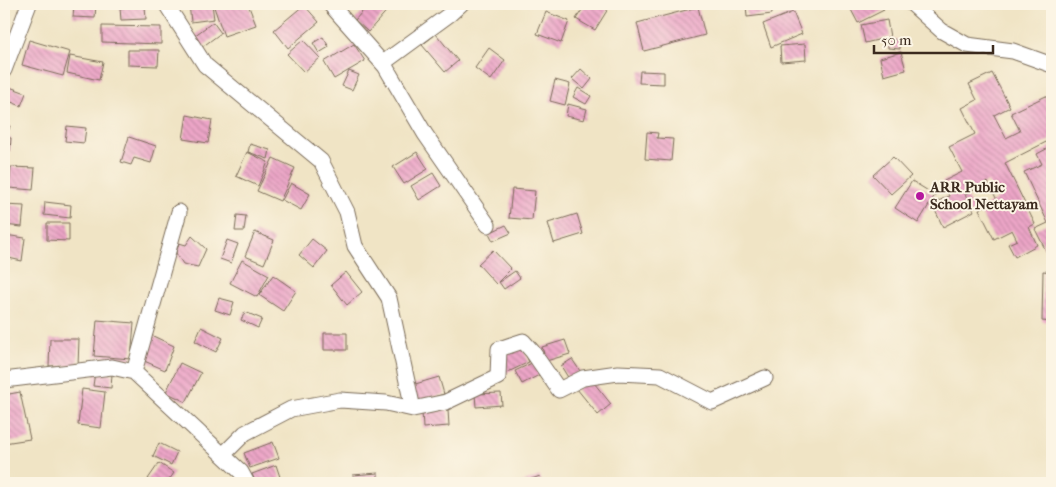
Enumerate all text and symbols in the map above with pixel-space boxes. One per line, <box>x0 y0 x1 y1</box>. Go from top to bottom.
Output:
scale bar <box>874 22 992 54</box>
text: 50 m <box>881 31 912 49</box>
place label: ARR Public School Nettayam <box>929 178 1039 213</box>
marker: ARR Public School Nettayam <box>914 190 926 202</box>

